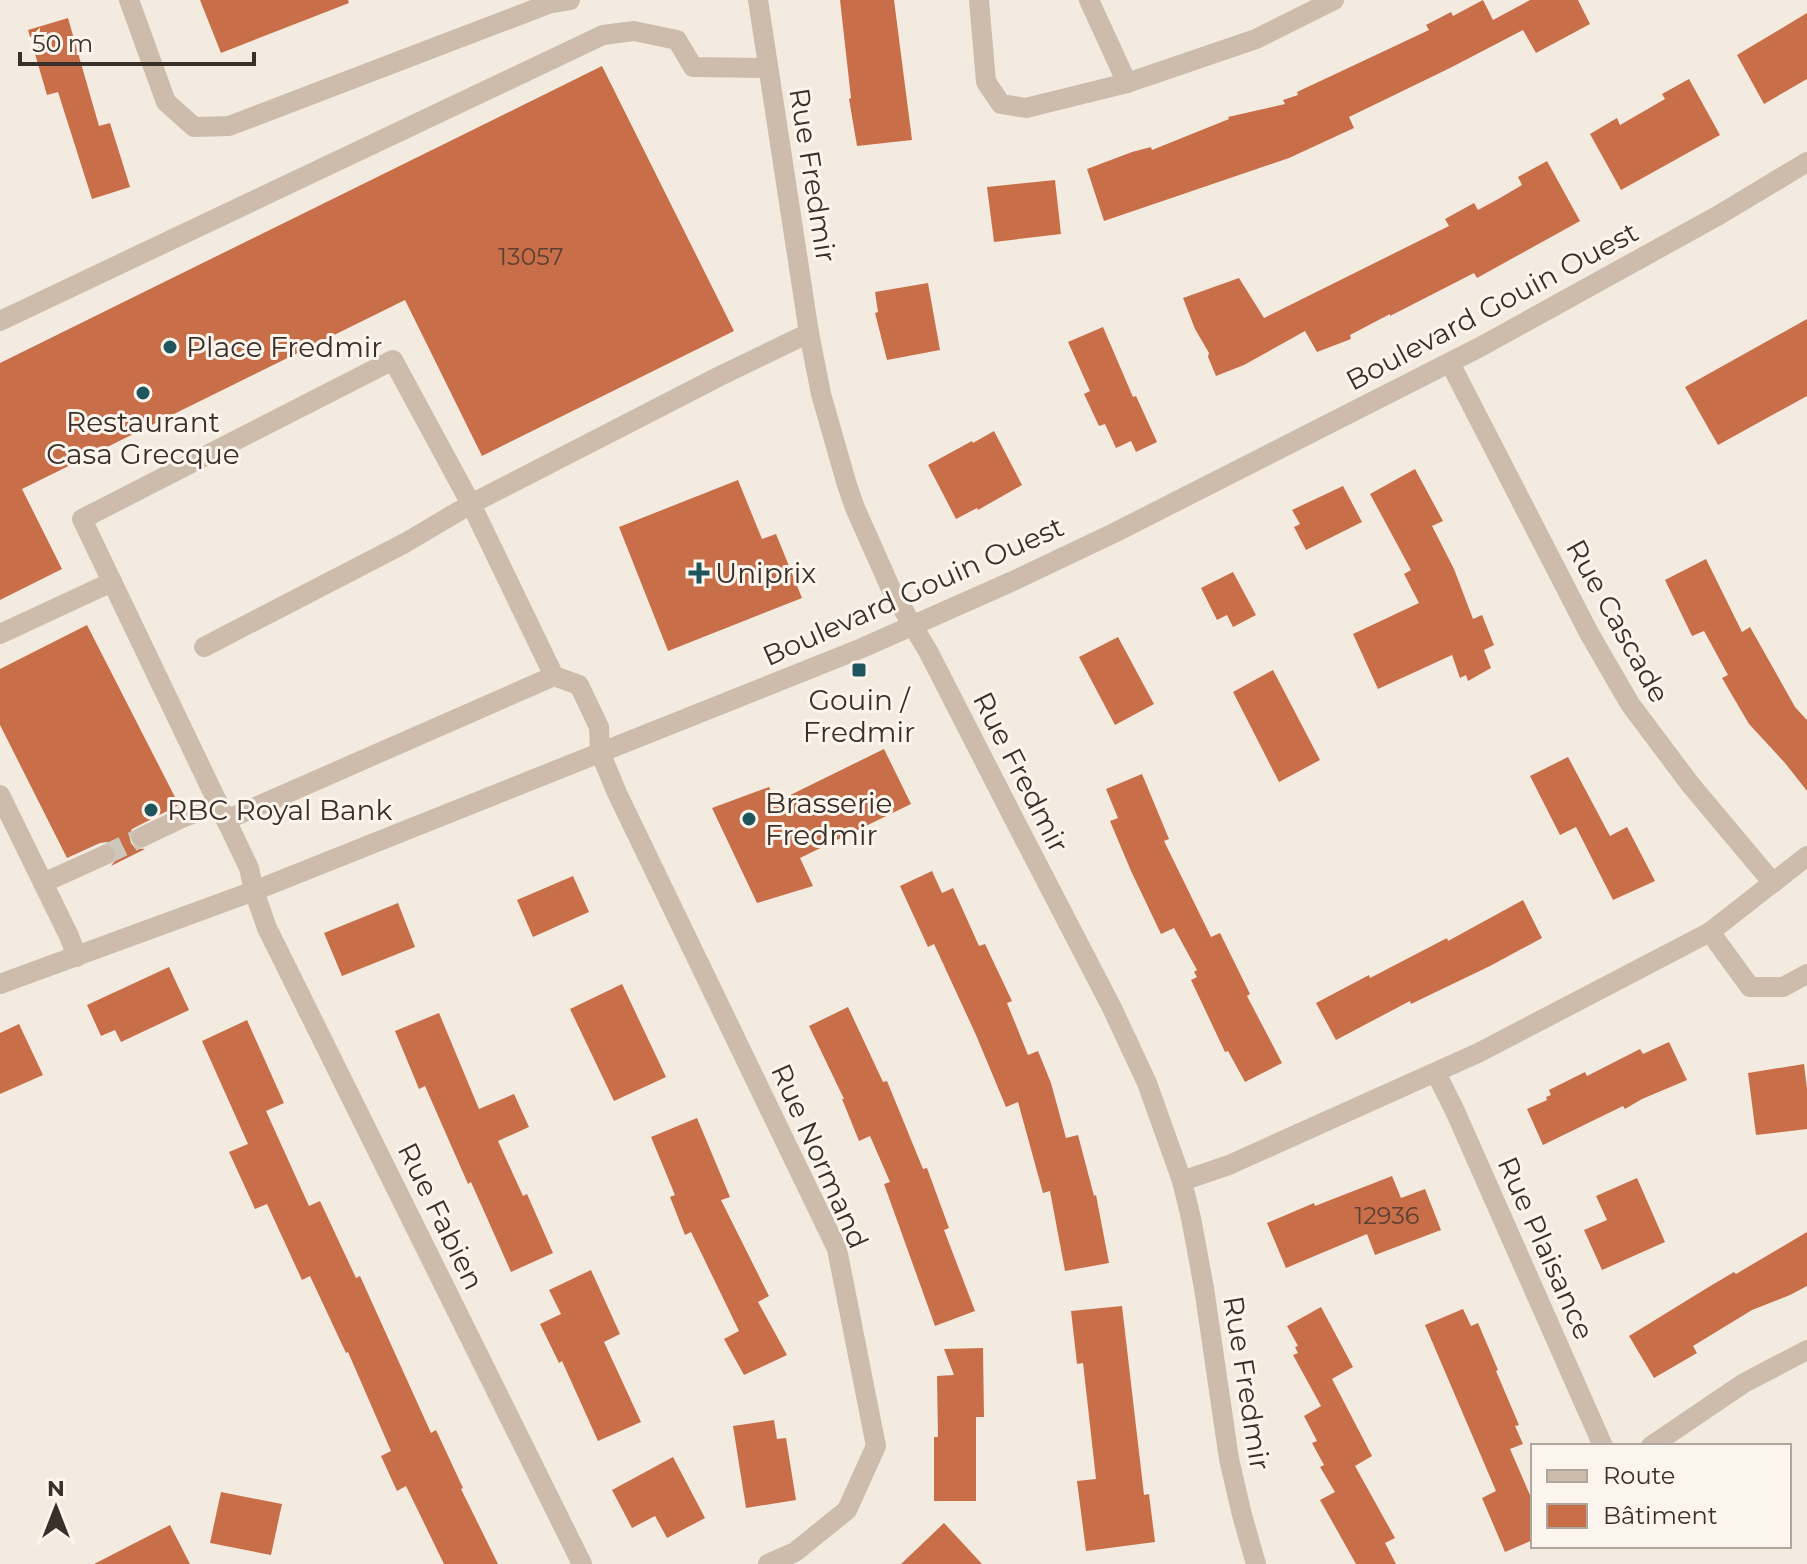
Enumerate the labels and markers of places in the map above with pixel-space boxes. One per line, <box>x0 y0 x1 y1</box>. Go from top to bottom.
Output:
place label: Place Fredmir <box>186 330 383 364</box>
marker: Place Fredmir <box>161 338 179 356</box>
marker: Restaurant Casa Grecque <box>134 384 152 402</box>
place label: Restaurant Casa Grecque <box>46 405 240 471</box>
place label: Uniprix <box>715 556 816 590</box>
marker: Uniprix <box>690 564 708 582</box>
marker: Gouin / Fredmir <box>850 661 868 679</box>
place label: Gouin / Fredmir <box>803 683 915 749</box>
place label: Brasserie Fredmir <box>765 786 892 852</box>
place label: RBC Royal Bank <box>167 793 393 827</box>
marker: RBC Royal Bank <box>142 801 160 819</box>
marker: Brasserie Fredmir <box>740 810 758 828</box>

